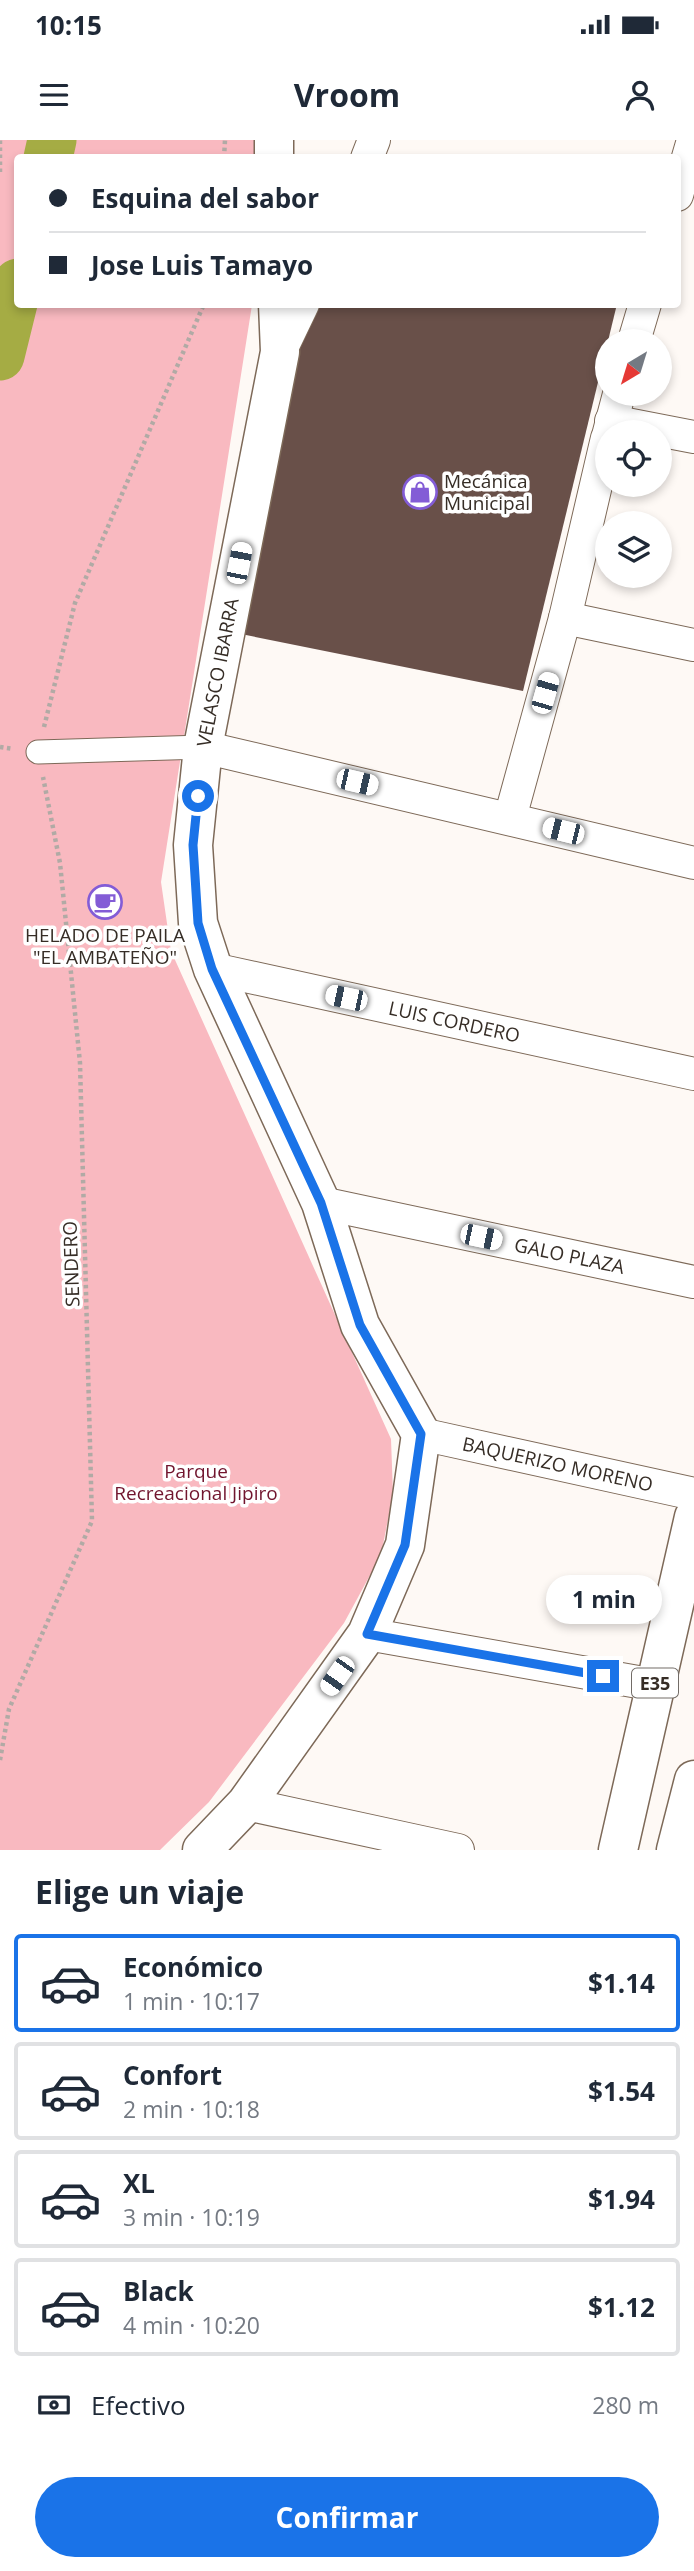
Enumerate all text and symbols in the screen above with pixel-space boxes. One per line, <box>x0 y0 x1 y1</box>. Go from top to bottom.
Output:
text: 10:15 <box>35 7 102 43</box>
text: Vroom <box>294 73 400 116</box>
icon: menu <box>35 76 73 114</box>
icon: person <box>621 76 659 114</box>
text: Esquina del sabor <box>91 180 319 216</box>
text: Jose Luis Tamayo <box>91 247 313 283</box>
north arrow <box>595 329 672 406</box>
map controls <box>595 329 672 588</box>
button: locate <box>595 420 672 497</box>
place label: Mecánica Municipal <box>444 468 530 516</box>
shop icon: Mecánica Municipal <box>401 473 439 511</box>
button: layers <box>595 511 672 588</box>
car <box>225 540 254 586</box>
street label: VELASCO IBARRA <box>190 596 245 749</box>
car <box>530 670 561 716</box>
car <box>335 767 380 797</box>
route start <box>182 780 214 812</box>
car <box>541 816 586 846</box>
cafe icon: HELADO DE PAILA "EL AMBATEÑO" <box>86 883 124 921</box>
place label: HELADO DE PAILA "EL AMBATEÑO" <box>25 922 185 970</box>
car <box>324 983 369 1013</box>
street label: LUIS CORDERO <box>386 995 522 1049</box>
street label: SENDERO <box>57 1221 85 1307</box>
car <box>459 1222 504 1252</box>
street label: GALO PLAZA <box>512 1231 627 1280</box>
street label: BAQUERIZO MORENO <box>460 1430 655 1498</box>
park label: Parque Recreacional Jipiro <box>114 1458 278 1506</box>
callout: 1 min <box>545 1574 661 1624</box>
text: 1 min <box>572 1583 636 1615</box>
car <box>317 1653 358 1699</box>
route end <box>587 1660 619 1692</box>
road number: E35 <box>632 1668 678 1698</box>
text: Elige un viaje <box>35 1870 244 1913</box>
text: Económico <box>123 1949 263 1985</box>
icon: car <box>39 1952 102 2015</box>
text: $1.14 <box>588 1965 655 2001</box>
text: 1 min · 10:17 <box>123 1985 260 2017</box>
text: Confort <box>123 2057 222 2093</box>
icon: car <box>39 2060 102 2123</box>
text: $1.54 <box>588 2073 655 2109</box>
text: 2 min · 10:18 <box>123 2093 260 2125</box>
text: XL <box>123 2165 155 2201</box>
icon: car <box>39 2168 102 2231</box>
text: $1.94 <box>588 2181 655 2217</box>
text: 3 min · 10:19 <box>123 2201 260 2233</box>
text: Black <box>123 2273 194 2309</box>
icon: car <box>39 2276 102 2339</box>
text: $1.12 <box>588 2289 655 2325</box>
text: 4 min · 10:20 <box>123 2309 260 2341</box>
icon: cash <box>35 2386 73 2424</box>
text: Efectivo <box>91 2387 186 2423</box>
text: 280 m <box>592 2389 659 2421</box>
button: Confirmar <box>35 2477 659 2557</box>

